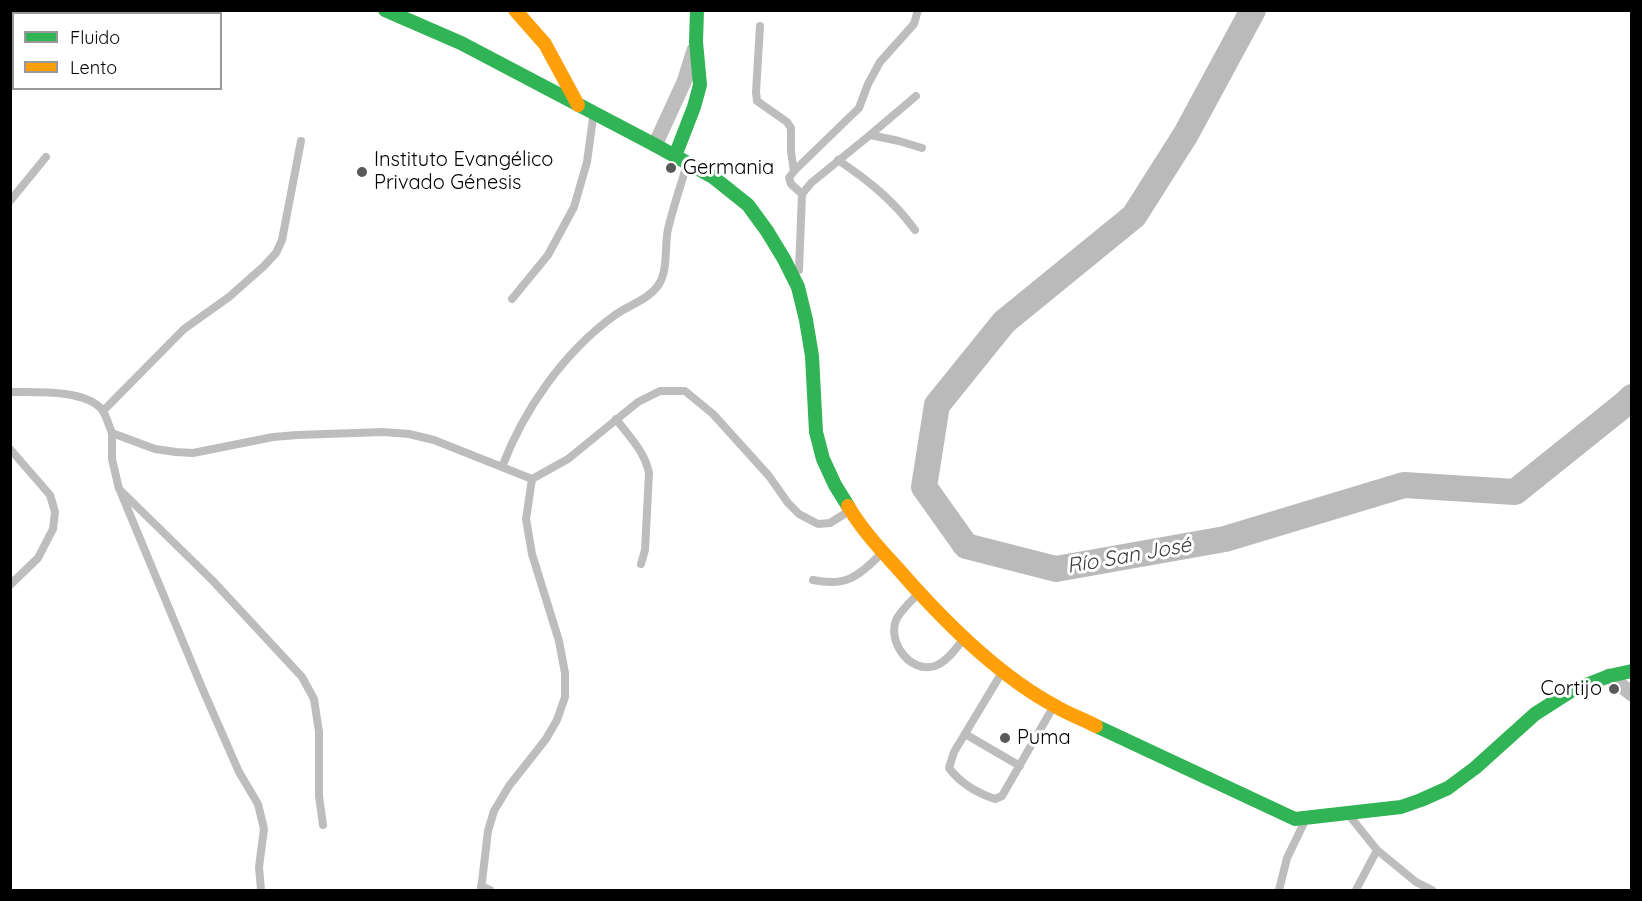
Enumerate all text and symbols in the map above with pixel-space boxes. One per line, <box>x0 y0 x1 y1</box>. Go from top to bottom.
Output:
legend <box>12 12 222 90</box>
text: Fluido <box>70 26 120 49</box>
text: Lento <box>70 56 117 79</box>
place label: Instituto Evangélico Privado Génesis <box>374 148 553 195</box>
place label: Germania <box>683 156 774 180</box>
marker: Germania <box>664 161 678 175</box>
marker: Instituto Evangélico Privado Génesis <box>355 165 369 179</box>
water label: Río San José <box>1065 533 1193 579</box>
place label: Cortijo <box>1541 677 1602 701</box>
marker: Cortijo <box>1607 682 1621 696</box>
place label: Puma <box>1017 726 1071 750</box>
marker: Puma <box>998 731 1012 745</box>

